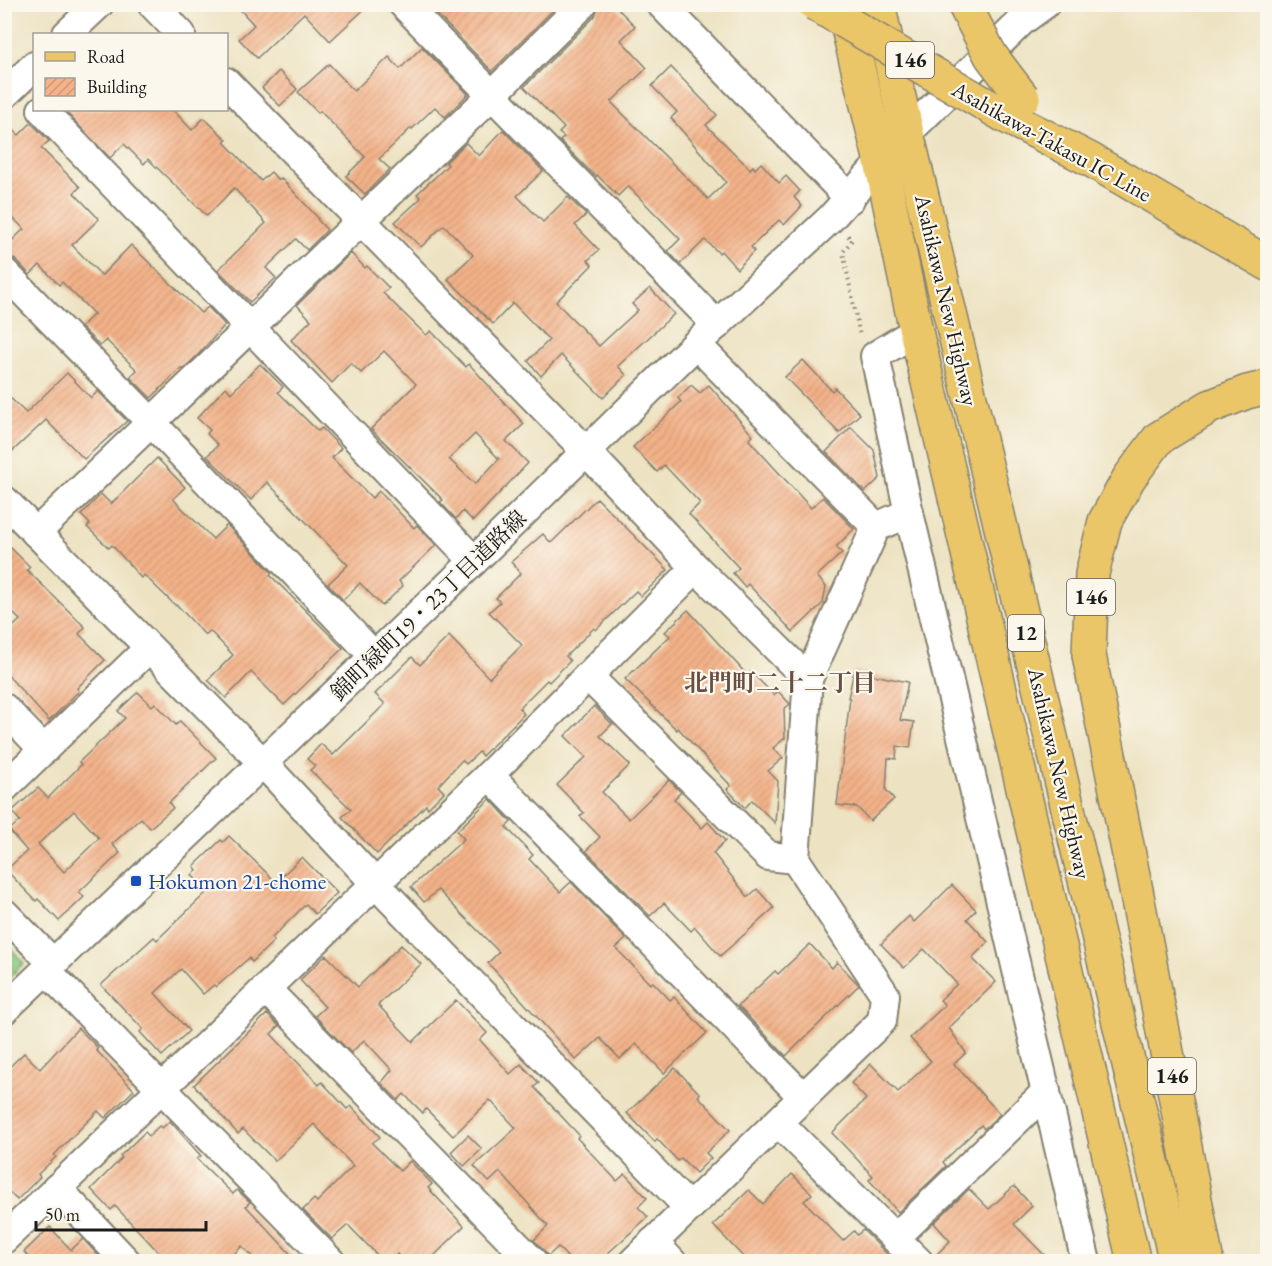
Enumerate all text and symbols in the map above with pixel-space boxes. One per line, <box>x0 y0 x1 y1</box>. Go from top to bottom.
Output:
legend <box>33 33 228 111</box>
road number: 146 <box>886 42 934 78</box>
text: Road <box>87 45 126 68</box>
street label: Asahikawa-Takasu IC Line <box>946 74 1157 209</box>
text: Building <box>87 75 147 98</box>
street label: Asahikawa New Highway <box>908 190 985 409</box>
street label: 錦町緑町19・23丁目道路線 <box>324 504 533 707</box>
road number: 146 <box>1067 579 1115 615</box>
road number: 12 <box>1008 615 1044 651</box>
street label: Asahikawa New Highway <box>1021 663 1098 882</box>
district label: 北門町二十二丁目 <box>684 667 876 698</box>
place label: Hokumon 21-chome <box>148 867 327 896</box>
marker: Hokumon 21-chome <box>129 874 143 888</box>
road number: 146 <box>1148 1058 1196 1094</box>
scale bar <box>36 1194 206 1232</box>
text: 50 m <box>45 1203 80 1226</box>

